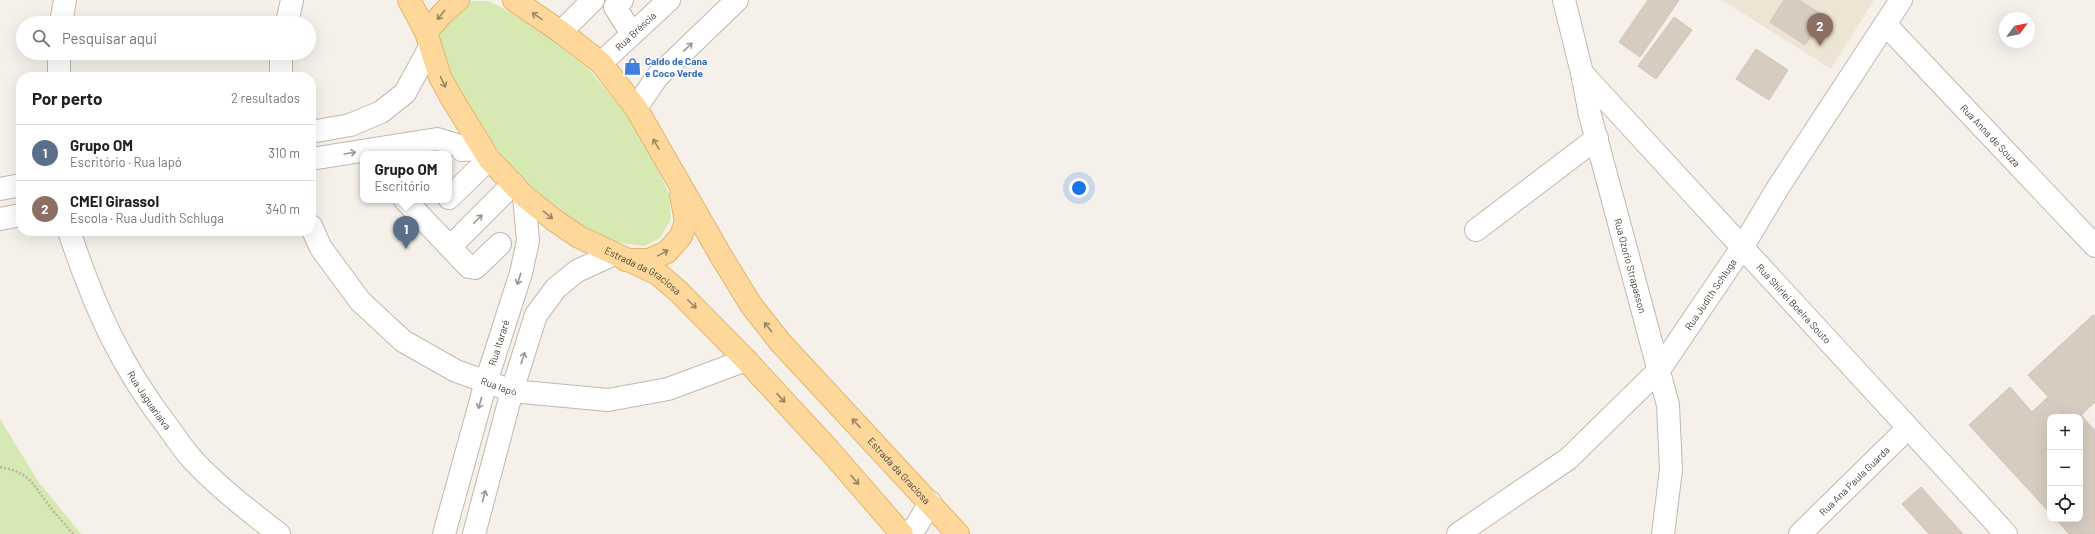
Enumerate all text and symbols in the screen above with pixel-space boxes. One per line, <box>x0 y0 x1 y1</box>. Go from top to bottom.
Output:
street label: Rua Bréscia <box>613 9 658 53</box>
one-way arrow <box>437 10 446 21</box>
one-way arrow <box>532 12 543 20</box>
north arrow <box>1999 12 2035 48</box>
pin: 2 <box>1807 13 1833 46</box>
search box <box>16 16 316 60</box>
icon: search <box>30 27 52 49</box>
text: Pesquisar aqui <box>62 29 157 47</box>
one-way arrow <box>683 42 693 51</box>
place label: Caldo de Cana e Coco Verde <box>645 55 707 79</box>
shop icon: Caldo de Cana e Coco Verde <box>622 57 642 77</box>
one-way arrow <box>440 75 447 87</box>
text: Por perto <box>32 88 102 108</box>
text: 2 resultados <box>231 90 300 106</box>
street label: Rua Anna de Souza <box>1958 102 2023 169</box>
text: Grupo OM <box>70 136 133 154</box>
one-way arrow <box>652 138 660 150</box>
text: 1 <box>43 145 47 161</box>
text: 310 m <box>268 145 300 161</box>
one-way arrow <box>343 149 356 157</box>
popup <box>360 151 452 203</box>
text: Escritório · Rua Iapó <box>70 154 182 170</box>
text: Grupo OM <box>375 160 437 178</box>
text: Escritório <box>375 178 430 194</box>
your location <box>1069 178 1089 198</box>
text: CMEI Girassol <box>70 192 159 210</box>
text: 2 <box>41 201 49 217</box>
text: 340 m <box>265 201 300 217</box>
text: Escola · Rua Judith Schluga <box>70 210 224 226</box>
one-way arrow <box>543 211 554 220</box>
one-way arrow <box>473 214 483 224</box>
pin: 1 <box>393 216 419 249</box>
street label: Rua Ozorio Strapasson <box>1612 217 1649 314</box>
street label: Estrada da Graciosa <box>603 244 684 297</box>
one-way arrow <box>657 249 669 256</box>
street label: Rua Judith Schluga <box>1682 256 1739 332</box>
street label: Rua Shirlei Boeira Souto <box>1754 261 1834 346</box>
one-way arrow <box>515 273 523 285</box>
one-way arrow <box>687 299 697 309</box>
street label: Rua Itararé <box>486 318 512 367</box>
one-way arrow <box>764 322 773 333</box>
one-way arrow <box>520 351 527 364</box>
street label: Rua Jaguariaíva <box>125 369 174 432</box>
street label: Rua Iapó <box>479 374 517 397</box>
one-way arrow <box>777 393 786 403</box>
one-way arrow <box>476 396 483 409</box>
map controls <box>2047 414 2083 522</box>
button: + <box>2047 414 2083 450</box>
one-way arrow <box>851 418 861 428</box>
street label: Estrada da Graciosa <box>865 435 933 506</box>
street label: Rua Ana Paula Guarda <box>1817 444 1892 518</box>
button: − <box>2047 450 2083 486</box>
one-way arrow <box>850 474 859 485</box>
button: locate <box>2047 486 2083 522</box>
one-way arrow <box>481 490 488 503</box>

